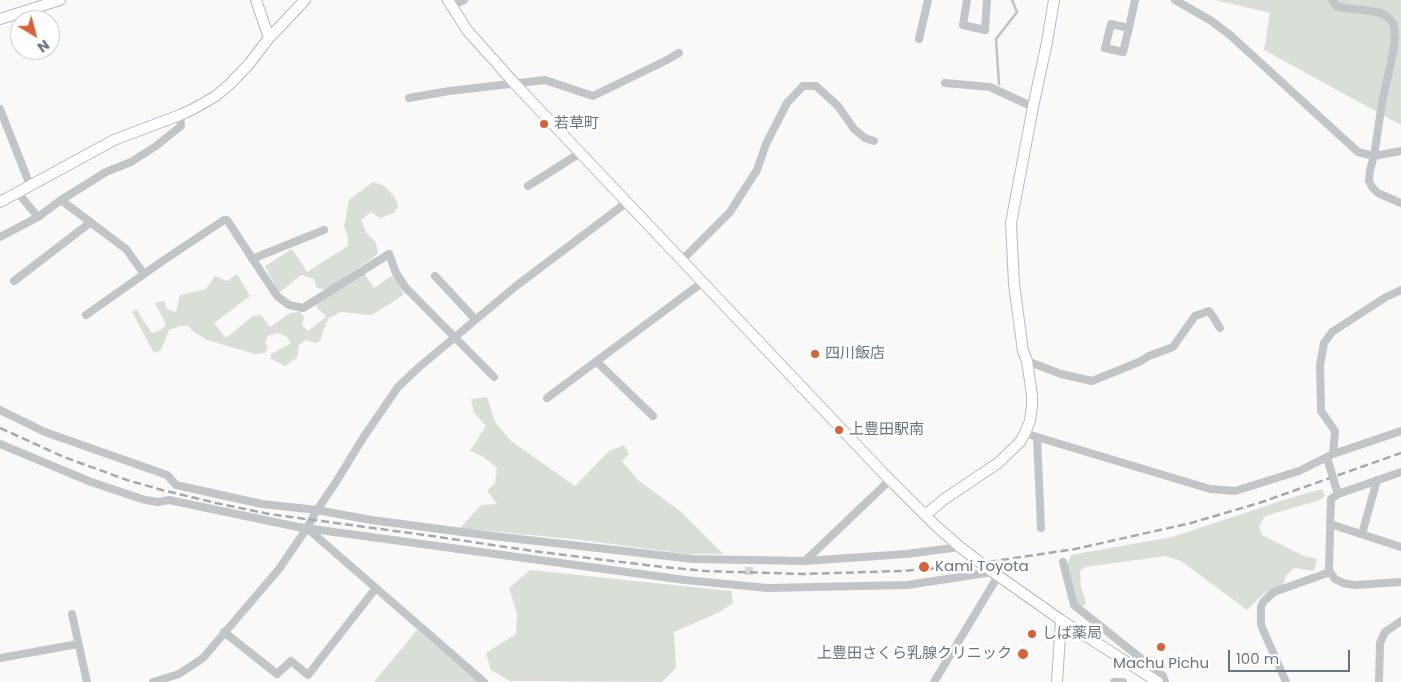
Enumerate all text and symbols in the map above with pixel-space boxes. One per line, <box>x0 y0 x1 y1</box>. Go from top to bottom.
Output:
north arrow <box>10 10 60 60</box>
text: N <box>33 35 54 57</box>
place label: 若草町 <box>554 115 599 133</box>
marker: 若草町 <box>538 118 550 130</box>
place label: 四川飯店 <box>825 345 885 363</box>
marker: 四川飯店 <box>809 348 821 360</box>
place label: 上豊田駅南 <box>849 421 924 439</box>
marker: 上豊田駅南 <box>833 424 845 436</box>
place label: Kami Toyota <box>935 558 1029 576</box>
marker: Kami Toyota <box>917 560 931 574</box>
place label: しば薬局 <box>1042 625 1102 643</box>
marker: しば薬局 <box>1026 628 1038 640</box>
scale bar <box>1231 640 1354 672</box>
marker: Machu Pichu <box>1155 641 1167 653</box>
place label: 上豊田さくら乳腺クリニック <box>817 645 1012 663</box>
marker: 上豊田さくら乳腺クリニック <box>1016 647 1030 661</box>
text: 100 m <box>1236 648 1279 669</box>
place label: Machu Pichu <box>1113 655 1209 673</box>

